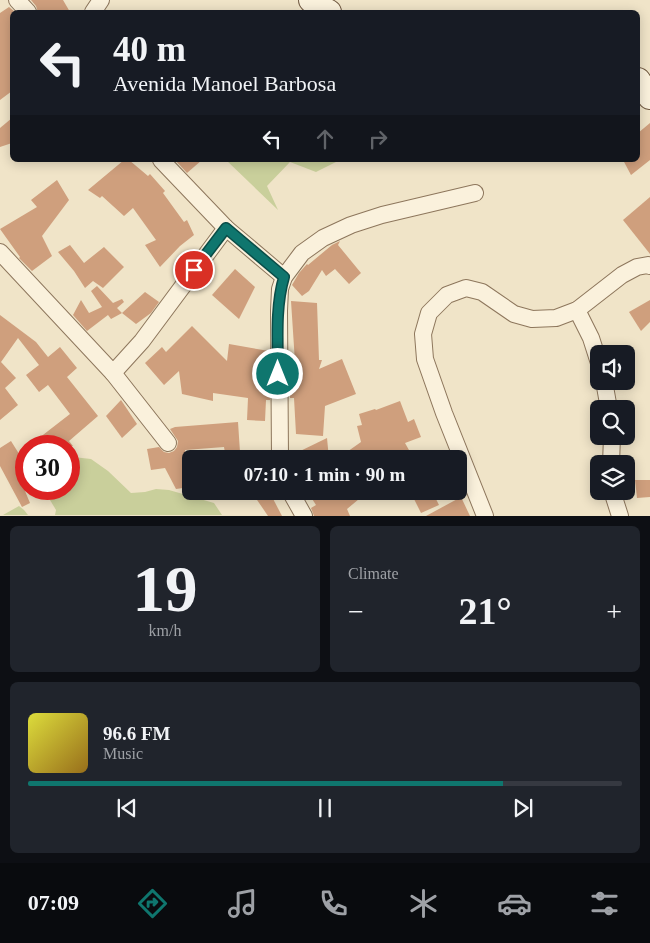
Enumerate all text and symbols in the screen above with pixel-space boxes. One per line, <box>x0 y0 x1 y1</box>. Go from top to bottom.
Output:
icon: left <box>30 30 95 95</box>
text: 40 m <box>113 30 186 69</box>
text: Avenida Manoel Barbosa <box>113 71 336 96</box>
icon: left <box>258 125 286 153</box>
icon: ahead <box>311 125 339 153</box>
icon: right <box>364 125 392 153</box>
pin <box>173 249 215 291</box>
icon: arrive <box>180 256 208 284</box>
map controls <box>590 345 635 500</box>
button: sound <box>590 345 635 390</box>
position arrow <box>251 347 303 399</box>
button: search <box>590 400 635 445</box>
speed limit sign: 30 <box>15 435 80 500</box>
button: layers <box>590 455 635 500</box>
text: 07:10 · 1 min · 90 m <box>244 464 405 485</box>
text: 19 <box>133 553 198 625</box>
text: Climate <box>348 565 399 582</box>
text: 21° <box>458 590 512 632</box>
text: − <box>348 596 364 627</box>
text: + <box>606 596 622 627</box>
text: km/h <box>149 622 181 639</box>
text: 96.6 FM <box>103 723 171 744</box>
text: Music <box>103 745 143 762</box>
icon: previous <box>113 794 141 822</box>
icon: pause <box>311 794 339 822</box>
icon: next <box>509 794 537 822</box>
icon: directions <box>135 886 170 921</box>
icon: music <box>225 886 260 921</box>
icon: phone <box>316 886 351 921</box>
icon: climate <box>406 886 441 921</box>
icon: car <box>497 886 532 921</box>
icon: filters <box>587 886 622 921</box>
text: 07:09 <box>28 890 79 915</box>

